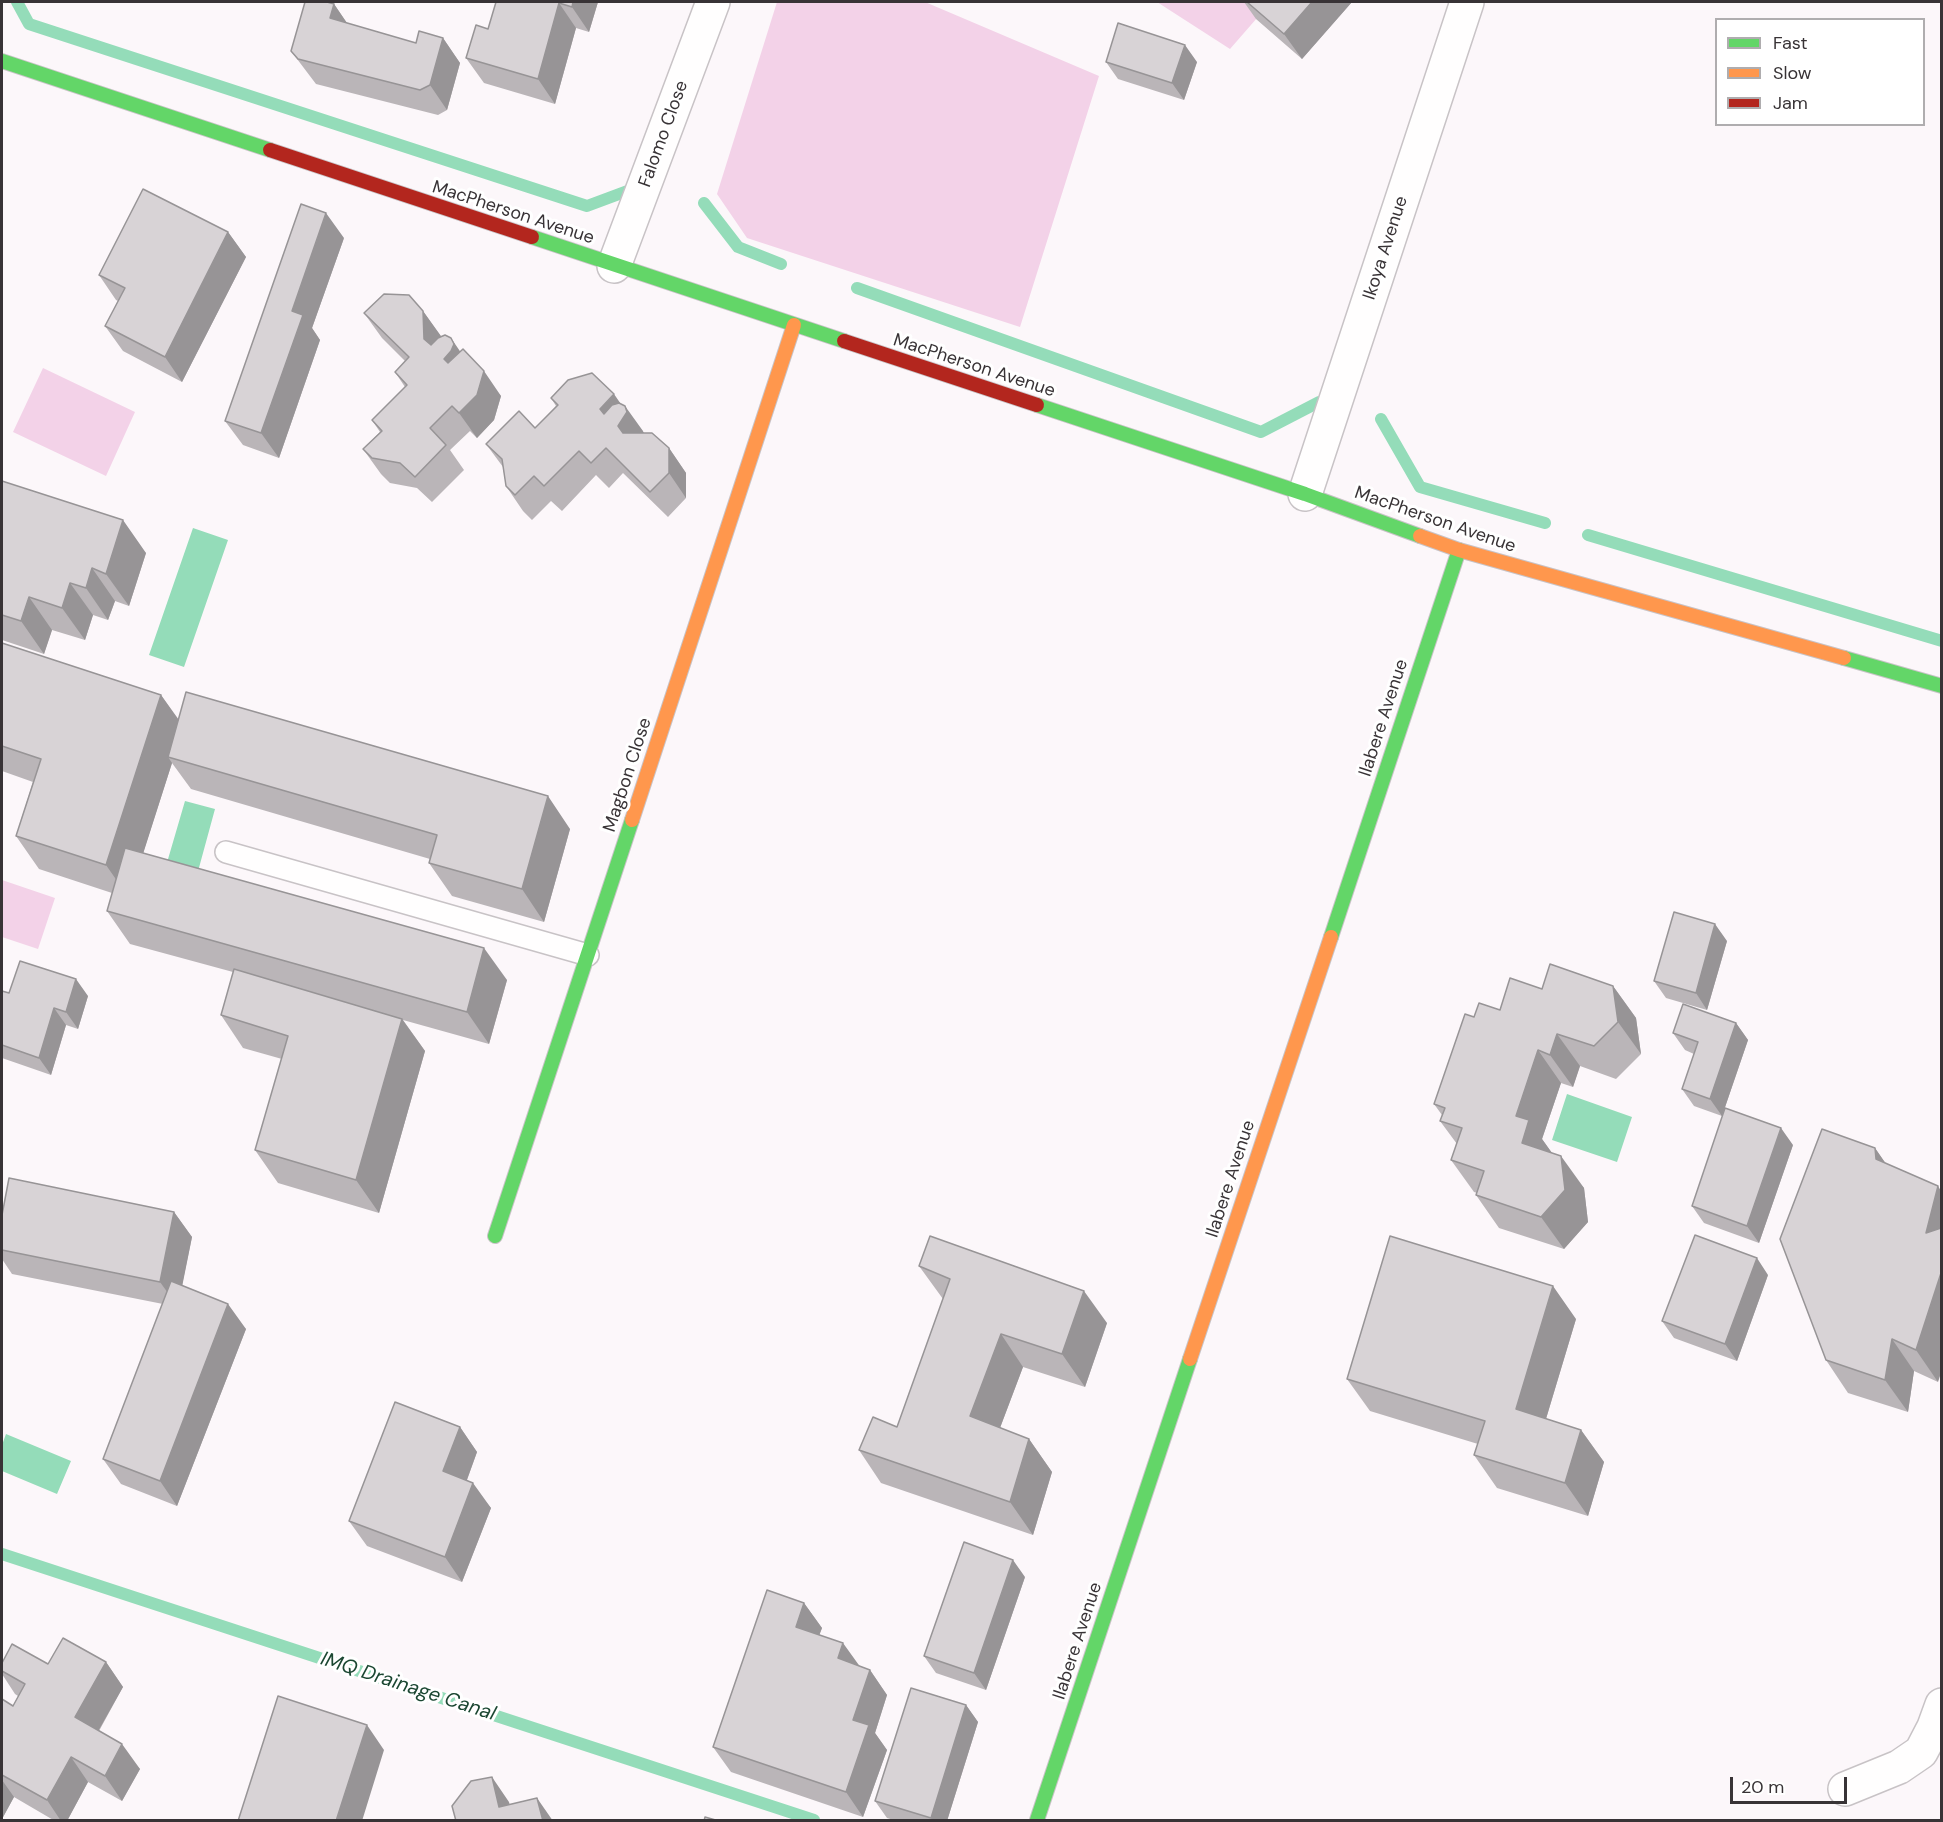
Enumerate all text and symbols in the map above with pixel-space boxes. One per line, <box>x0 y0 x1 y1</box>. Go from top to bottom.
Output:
legend <box>1715 18 1925 126</box>
text: Fast <box>1773 31 1808 55</box>
text: Slow <box>1773 61 1812 85</box>
street label: Falomo Close <box>635 78 693 190</box>
text: Jam <box>1773 91 1808 115</box>
street label: MacPherson Avenue <box>429 177 597 249</box>
street label: Ikoya Avenue <box>1359 193 1413 303</box>
street label: MacPherson Avenue <box>890 330 1058 402</box>
street label: MacPherson Avenue <box>1352 482 1518 558</box>
street label: Ilabere Avenue <box>1355 657 1413 779</box>
street label: Magbon Close <box>599 715 657 835</box>
street label: Ilabere Avenue <box>1202 1118 1260 1240</box>
street label: Ilabere Avenue <box>1049 1580 1107 1702</box>
water label: IMQ Drainage Canal <box>317 1647 499 1727</box>
scale bar <box>1733 1765 1850 1803</box>
text: 20 m <box>1741 1775 1784 1799</box>

